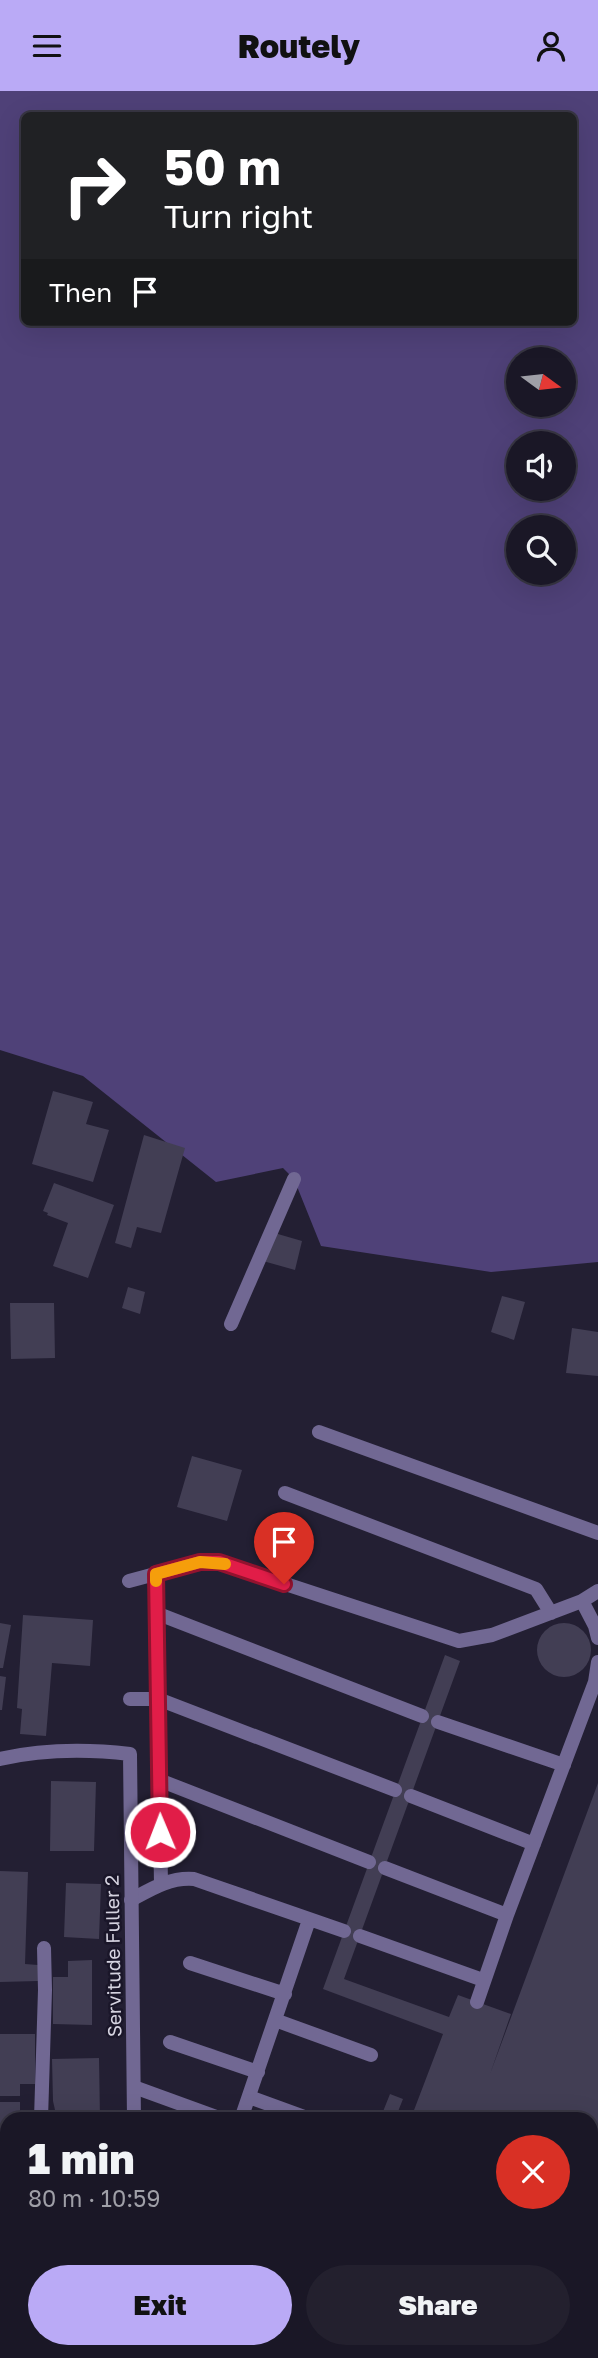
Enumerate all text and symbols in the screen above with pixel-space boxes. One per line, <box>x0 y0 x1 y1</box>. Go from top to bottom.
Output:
icon: menu <box>28 27 66 65</box>
text: Routely <box>238 27 360 65</box>
icon: person <box>532 27 570 65</box>
text: 50 m <box>164 137 281 196</box>
icon: right <box>49 140 140 231</box>
text: Turn right <box>164 197 313 235</box>
icon: arrive <box>126 273 164 311</box>
text: Then <box>49 277 112 308</box>
north arrow <box>506 347 576 417</box>
map controls <box>506 347 576 585</box>
button: sound <box>506 431 576 501</box>
button: search <box>506 515 576 585</box>
pin <box>254 1512 314 1584</box>
icon: arrive <box>265 1523 303 1561</box>
position arrow <box>123 1795 197 1869</box>
street label: Servitude Fuller 2 <box>100 1875 125 2037</box>
text: 1 min <box>28 2133 135 2183</box>
button: close <box>496 2135 570 2209</box>
text: 80 m · 10:59 <box>28 2184 160 2212</box>
button: Exit <box>28 2265 292 2345</box>
button: Share <box>306 2265 570 2345</box>

